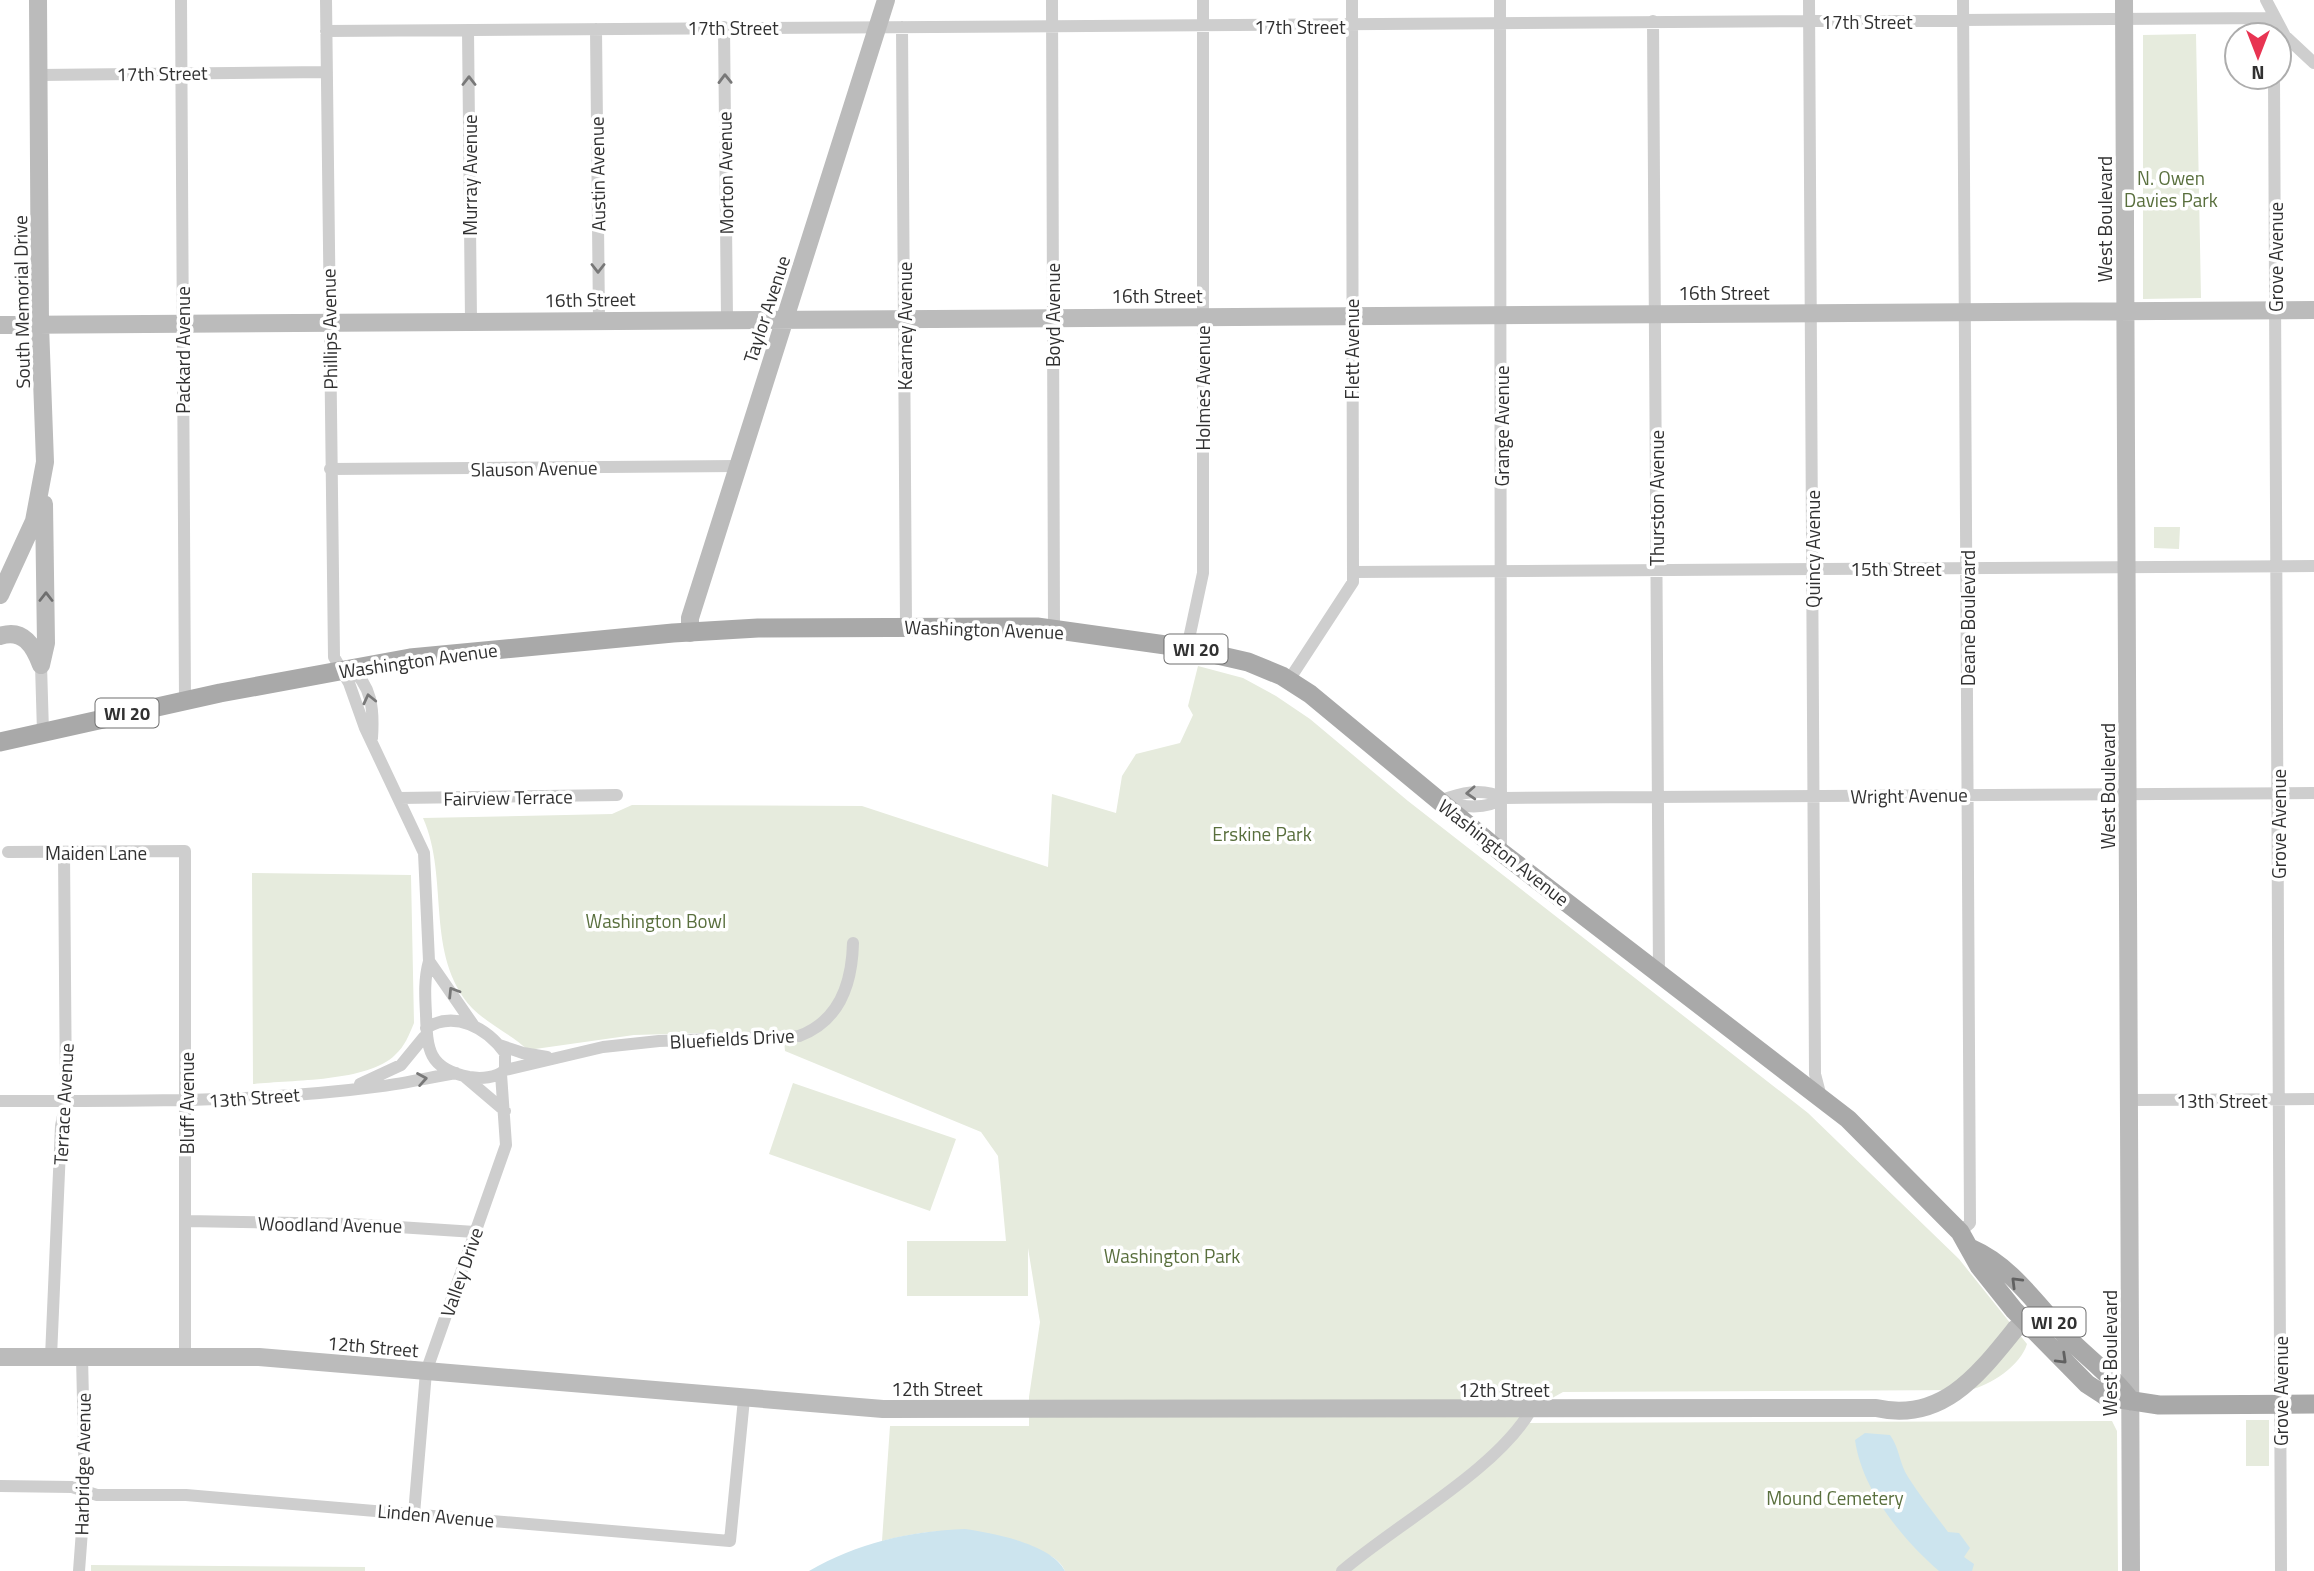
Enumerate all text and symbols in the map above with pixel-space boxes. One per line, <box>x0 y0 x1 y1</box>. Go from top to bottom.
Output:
street label: 17th Street <box>1821 7 1913 36</box>
street label: 17th Street <box>1254 12 1346 41</box>
street label: 17th Street <box>687 13 779 42</box>
north arrow <box>2223 21 2293 91</box>
street label: 17th Street <box>116 58 208 88</box>
text: N <box>2251 59 2265 88</box>
one-way arrow <box>717 73 732 84</box>
one-way arrow <box>461 76 476 87</box>
street label: Morton Avenue <box>709 111 741 235</box>
street label: Murray Avenue <box>455 114 484 236</box>
street label: Austin Avenue <box>581 116 613 232</box>
street label: West Boulevard <box>2090 156 2119 282</box>
park label: N. Owen Davies Park <box>2124 163 2218 214</box>
street label: Grove Avenue <box>2261 202 2290 312</box>
street label: South Memorial Drive <box>5 215 37 389</box>
street label: Taylor Avenue <box>735 251 797 367</box>
street label: Kearney Avenue <box>890 262 919 390</box>
street label: Boyd Avenue <box>1038 263 1067 367</box>
one-way arrow <box>590 264 606 274</box>
street label: Phillips Avenue <box>313 268 345 390</box>
street label: 16th Street <box>1678 278 1770 307</box>
street label: 16th Street <box>1111 281 1203 310</box>
street label: 16th Street <box>544 284 636 314</box>
street label: Packard Avenue <box>168 286 197 414</box>
street label: Flett Avenue <box>1337 299 1366 399</box>
street label: Holmes Avenue <box>1188 325 1217 451</box>
street label: Grange Avenue <box>1487 366 1516 486</box>
street label: Thurston Avenue <box>1642 430 1671 566</box>
street label: Slauson Avenue <box>470 452 598 484</box>
street label: Quincy Avenue <box>1798 490 1827 608</box>
street label: Deane Boulevard <box>1953 550 1982 686</box>
street label: 15th Street <box>1850 554 1942 583</box>
one-way arrow <box>38 591 54 602</box>
street label: Washington Avenue <box>904 612 1064 646</box>
road number: WI 20 <box>1164 634 1228 664</box>
street label: Washington Avenue <box>337 635 499 685</box>
one-way arrow <box>363 693 378 705</box>
road number: WI 20 <box>96 698 158 728</box>
street label: West Boulevard <box>2093 723 2122 849</box>
street label: Grove Avenue <box>2264 769 2293 879</box>
street label: Wright Avenue <box>1850 779 1968 811</box>
street label: Fairview Terrace <box>443 781 573 813</box>
one-way arrow <box>1465 785 1476 800</box>
street label: Washington Avenue <box>1432 791 1576 913</box>
park label: Erskine Park <box>1212 819 1312 848</box>
street label: Maiden Lane <box>45 838 147 867</box>
park label: Washington Bowl <box>586 906 726 935</box>
one-way arrow <box>448 987 461 1000</box>
street label: Bluefields Drive <box>669 1020 795 1056</box>
street label: Terrace Avenue <box>45 1042 81 1166</box>
street label: Bluff Avenue <box>172 1052 201 1154</box>
one-way arrow <box>416 1072 428 1087</box>
street label: 13th Street <box>207 1079 301 1115</box>
street label: 13th Street <box>2176 1086 2268 1115</box>
street label: Woodland Avenue <box>258 1208 402 1240</box>
street label: Valley Drive <box>432 1223 490 1321</box>
park label: Washington Park <box>1104 1241 1240 1270</box>
one-way arrow <box>2011 1277 2024 1290</box>
street label: West Boulevard <box>2095 1290 2124 1416</box>
road number: WI 20 <box>2022 1308 2086 1336</box>
street label: 12th Street <box>326 1328 420 1364</box>
street label: Grove Avenue <box>2266 1336 2295 1446</box>
one-way arrow <box>2053 1351 2066 1364</box>
street label: 12th Street <box>891 1374 983 1403</box>
street label: 12th Street <box>1458 1375 1550 1404</box>
street label: Harbridge Avenue <box>66 1392 98 1536</box>
park label: Mound Cemetery <box>1766 1483 1904 1512</box>
street label: Linden Avenue <box>376 1495 496 1535</box>

